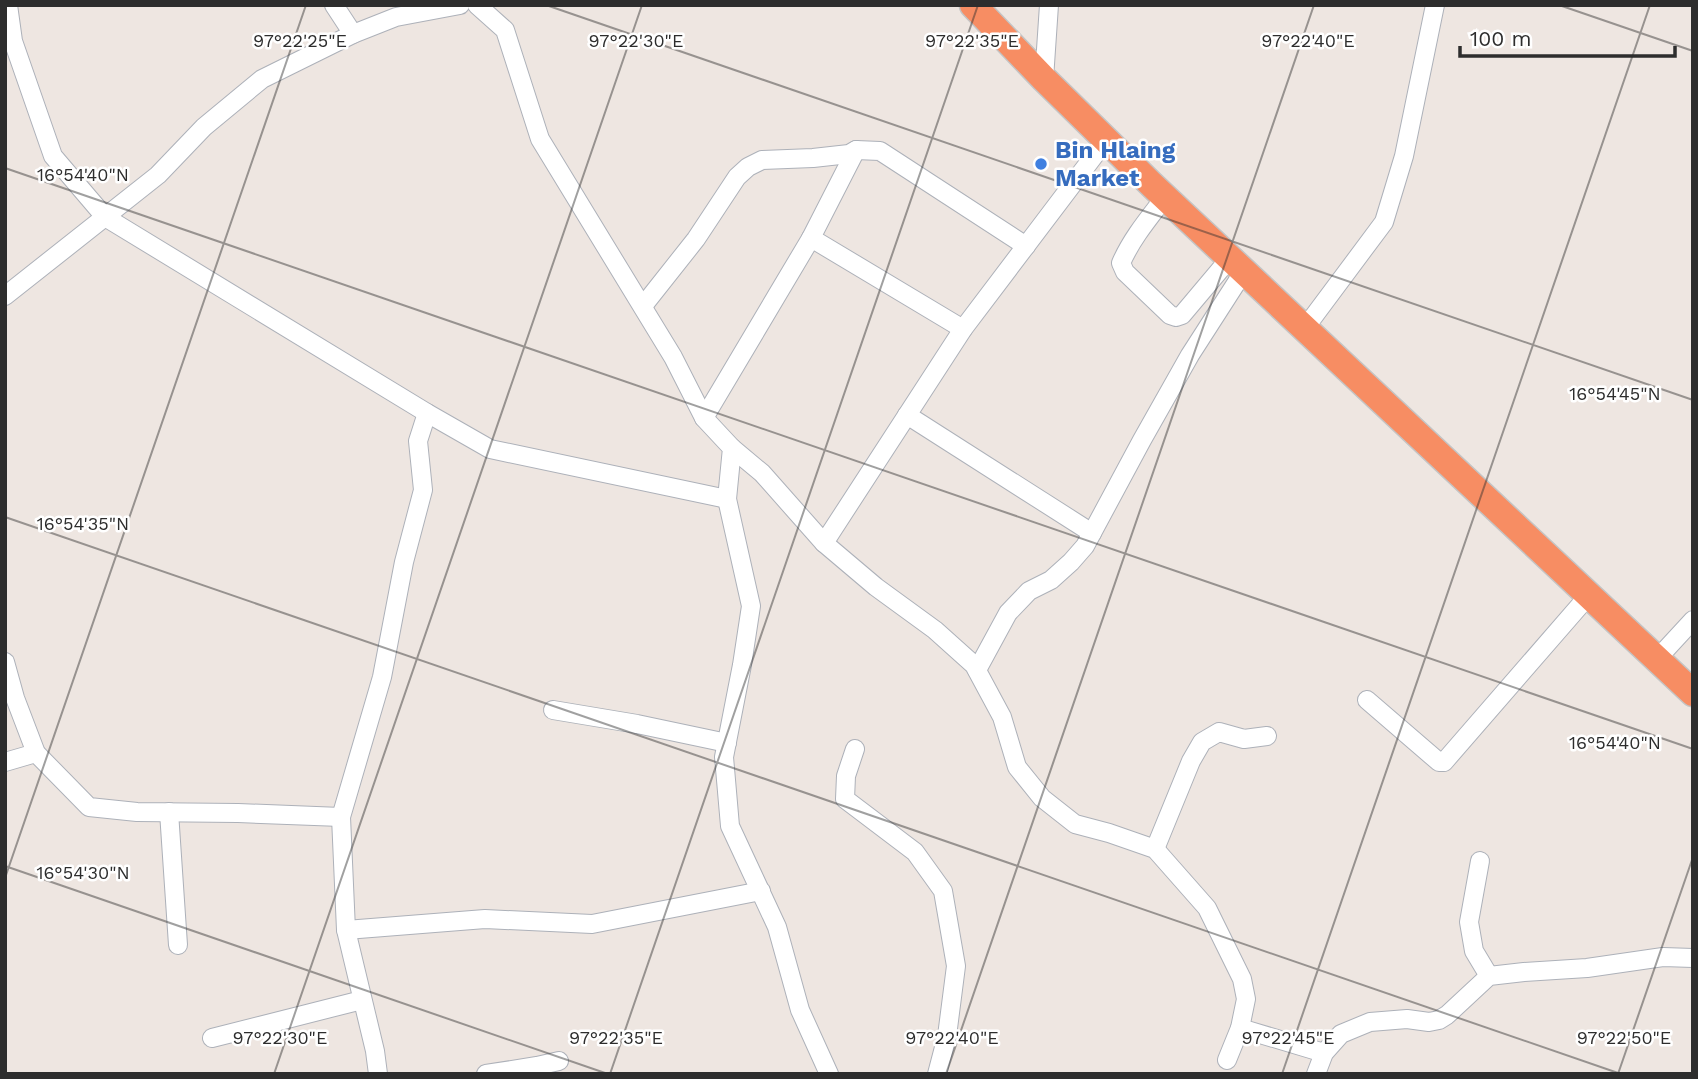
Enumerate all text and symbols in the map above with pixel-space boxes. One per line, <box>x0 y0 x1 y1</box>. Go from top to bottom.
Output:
scale bar <box>1460 14 1675 58</box>
text: 100 m <box>1470 26 1532 51</box>
text: 97°22'25"E <box>253 30 347 51</box>
text: 97°22'30"E <box>589 30 683 51</box>
text: 97°22'35"E <box>925 30 1019 51</box>
text: 97°22'40"E <box>1261 30 1355 51</box>
place label: Bin Hlaing Market <box>1055 136 1176 192</box>
marker: Bin Hlaing Market <box>1033 156 1049 172</box>
text: 16°54'40"N <box>37 164 129 185</box>
text: 16°54'45"N <box>1569 383 1661 404</box>
text: 16°54'35"N <box>37 513 129 534</box>
text: 16°54'40"N <box>1569 732 1661 753</box>
text: 16°54'30"N <box>36 862 130 883</box>
text: 97°22'30"E <box>233 1027 327 1048</box>
text: 97°22'35"E <box>569 1027 663 1048</box>
text: 97°22'40"E <box>905 1027 999 1048</box>
text: 97°22'45"E <box>1242 1027 1334 1048</box>
text: 97°22'50"E <box>1577 1027 1671 1048</box>

